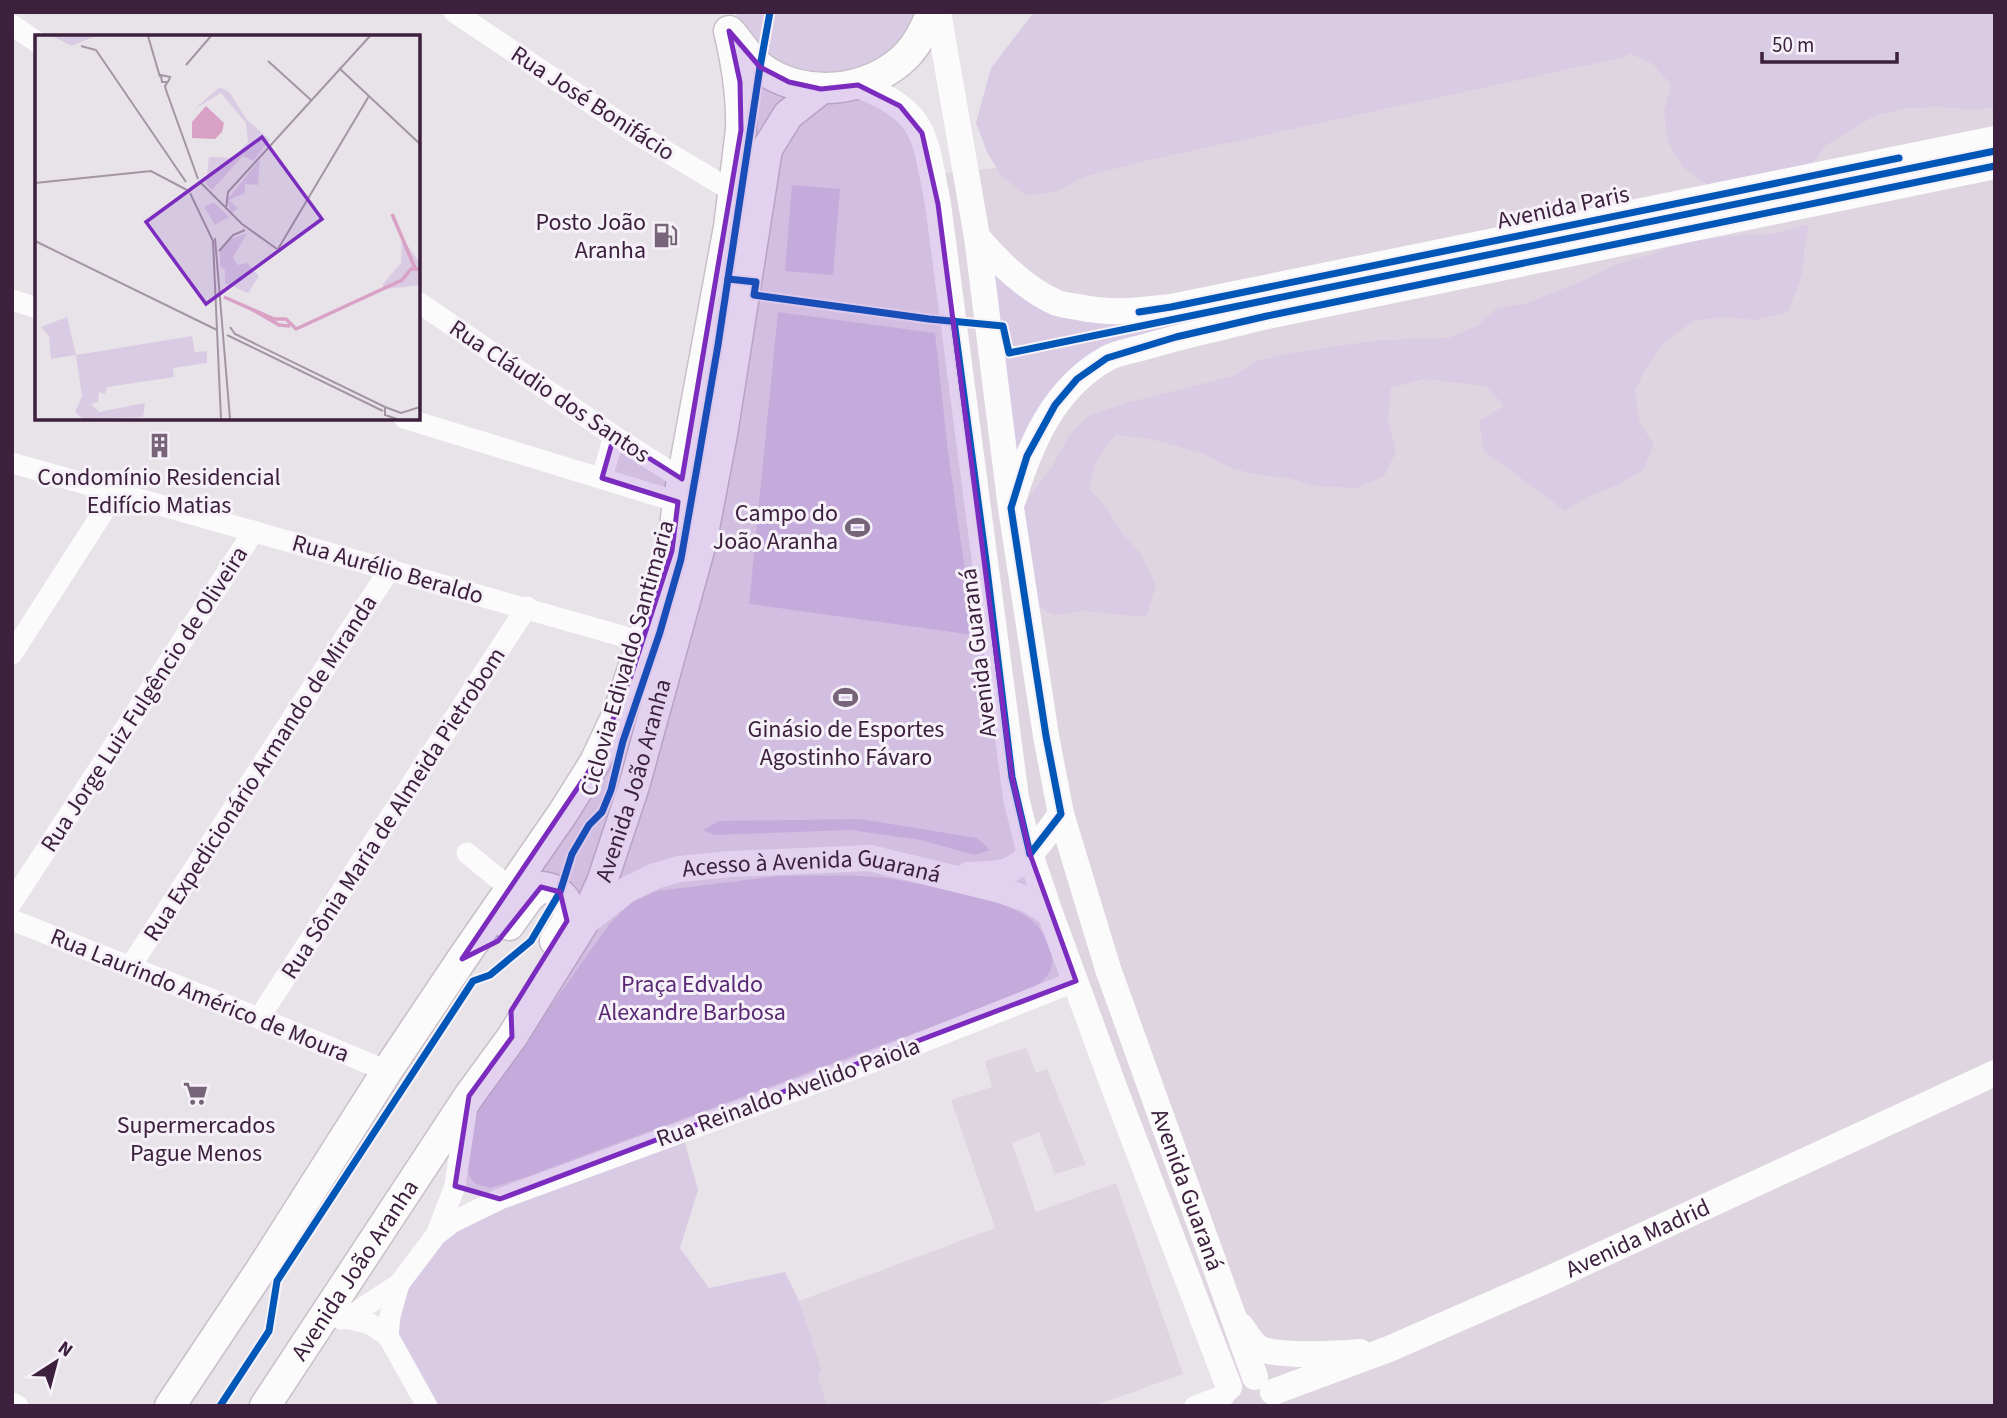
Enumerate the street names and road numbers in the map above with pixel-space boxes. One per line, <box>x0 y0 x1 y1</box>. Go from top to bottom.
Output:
street label: Rua José Bonifácio <box>504 37 682 170</box>
street label: Avenida Paris <box>1494 176 1632 239</box>
street label: Rua Cláudio dos Santos <box>442 311 657 472</box>
street label: Ciclovia Edivaldo Santimaria <box>571 516 684 800</box>
street label: Rua Aurélio Beraldo <box>288 525 488 614</box>
street label: Rua Jorge Luiz Fulgêncio de Oliveira <box>32 539 257 859</box>
street label: Avenida Guaraná <box>951 566 1006 740</box>
street label: Rua Expedicionário Armando de Miranda <box>135 588 386 949</box>
street label: Rua Sônia Maria de Almeida Pietrobom <box>273 640 514 986</box>
street label: Avenida João Aranha <box>586 675 681 887</box>
street label: Acesso à Avenida Guaraná <box>681 841 944 893</box>
street label: Rua Laurindo Américo de Moura <box>45 919 355 1072</box>
street label: Rua Reinaldo Avelido Paiola <box>652 1028 925 1156</box>
street label: Avenida Guaraná <box>1142 1104 1232 1276</box>
street label: Avenida João Aranha <box>283 1173 428 1368</box>
street label: Avenida Madrid <box>1560 1190 1716 1287</box>

